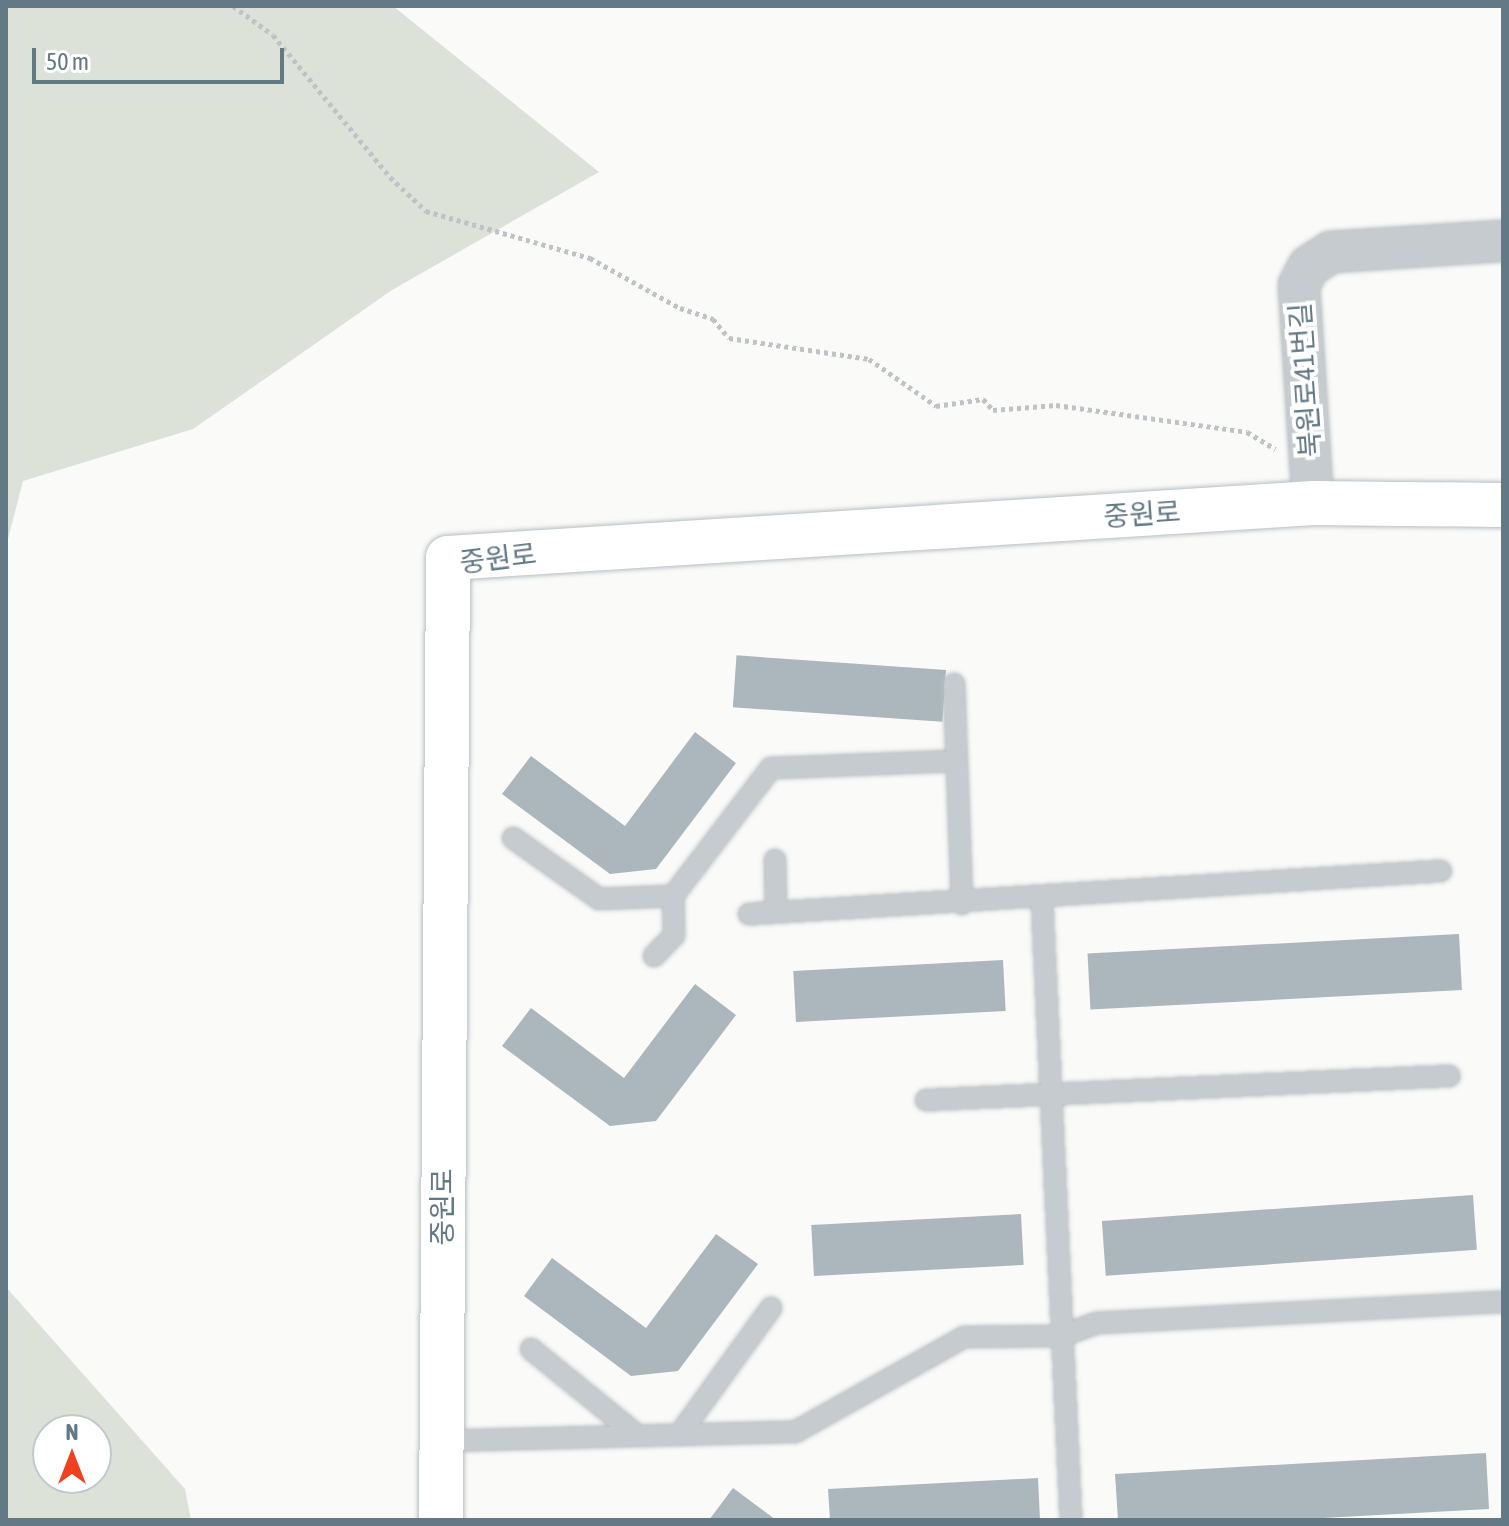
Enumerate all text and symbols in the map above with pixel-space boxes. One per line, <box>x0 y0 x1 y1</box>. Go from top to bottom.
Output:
scale bar <box>36 32 288 82</box>
text: 50 m <box>46 48 89 75</box>
street label: 북원로41번길 <box>1283 301 1327 459</box>
street label: 중원로 <box>1102 495 1182 533</box>
street label: 중원로 <box>458 537 538 579</box>
street label: 중원로 <box>425 1168 459 1246</box>
north arrow <box>32 1414 112 1494</box>
text: N <box>66 1419 78 1445</box>

